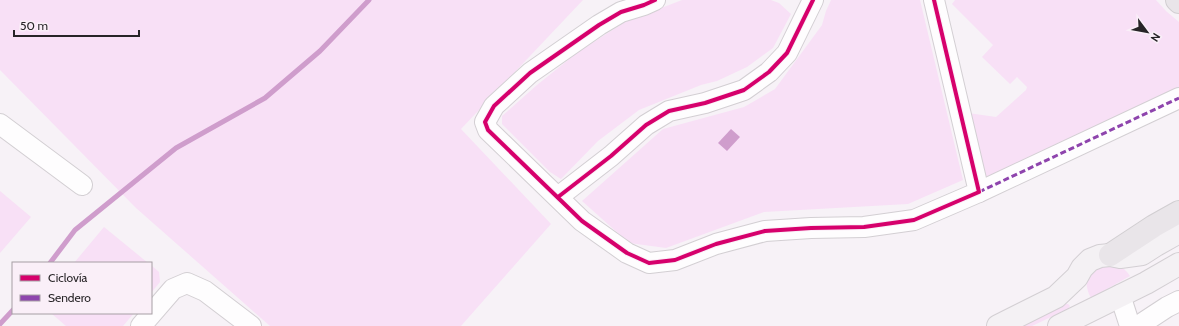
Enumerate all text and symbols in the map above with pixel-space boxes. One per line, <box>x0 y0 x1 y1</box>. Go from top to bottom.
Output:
scale bar <box>14 12 139 38</box>
north arrow <box>1127 12 1167 52</box>
text: 50 m <box>20 18 48 33</box>
text: N <box>1147 30 1163 44</box>
legend <box>12 262 152 314</box>
text: Ciclovía <box>48 270 87 285</box>
text: Sendero <box>48 290 91 305</box>

